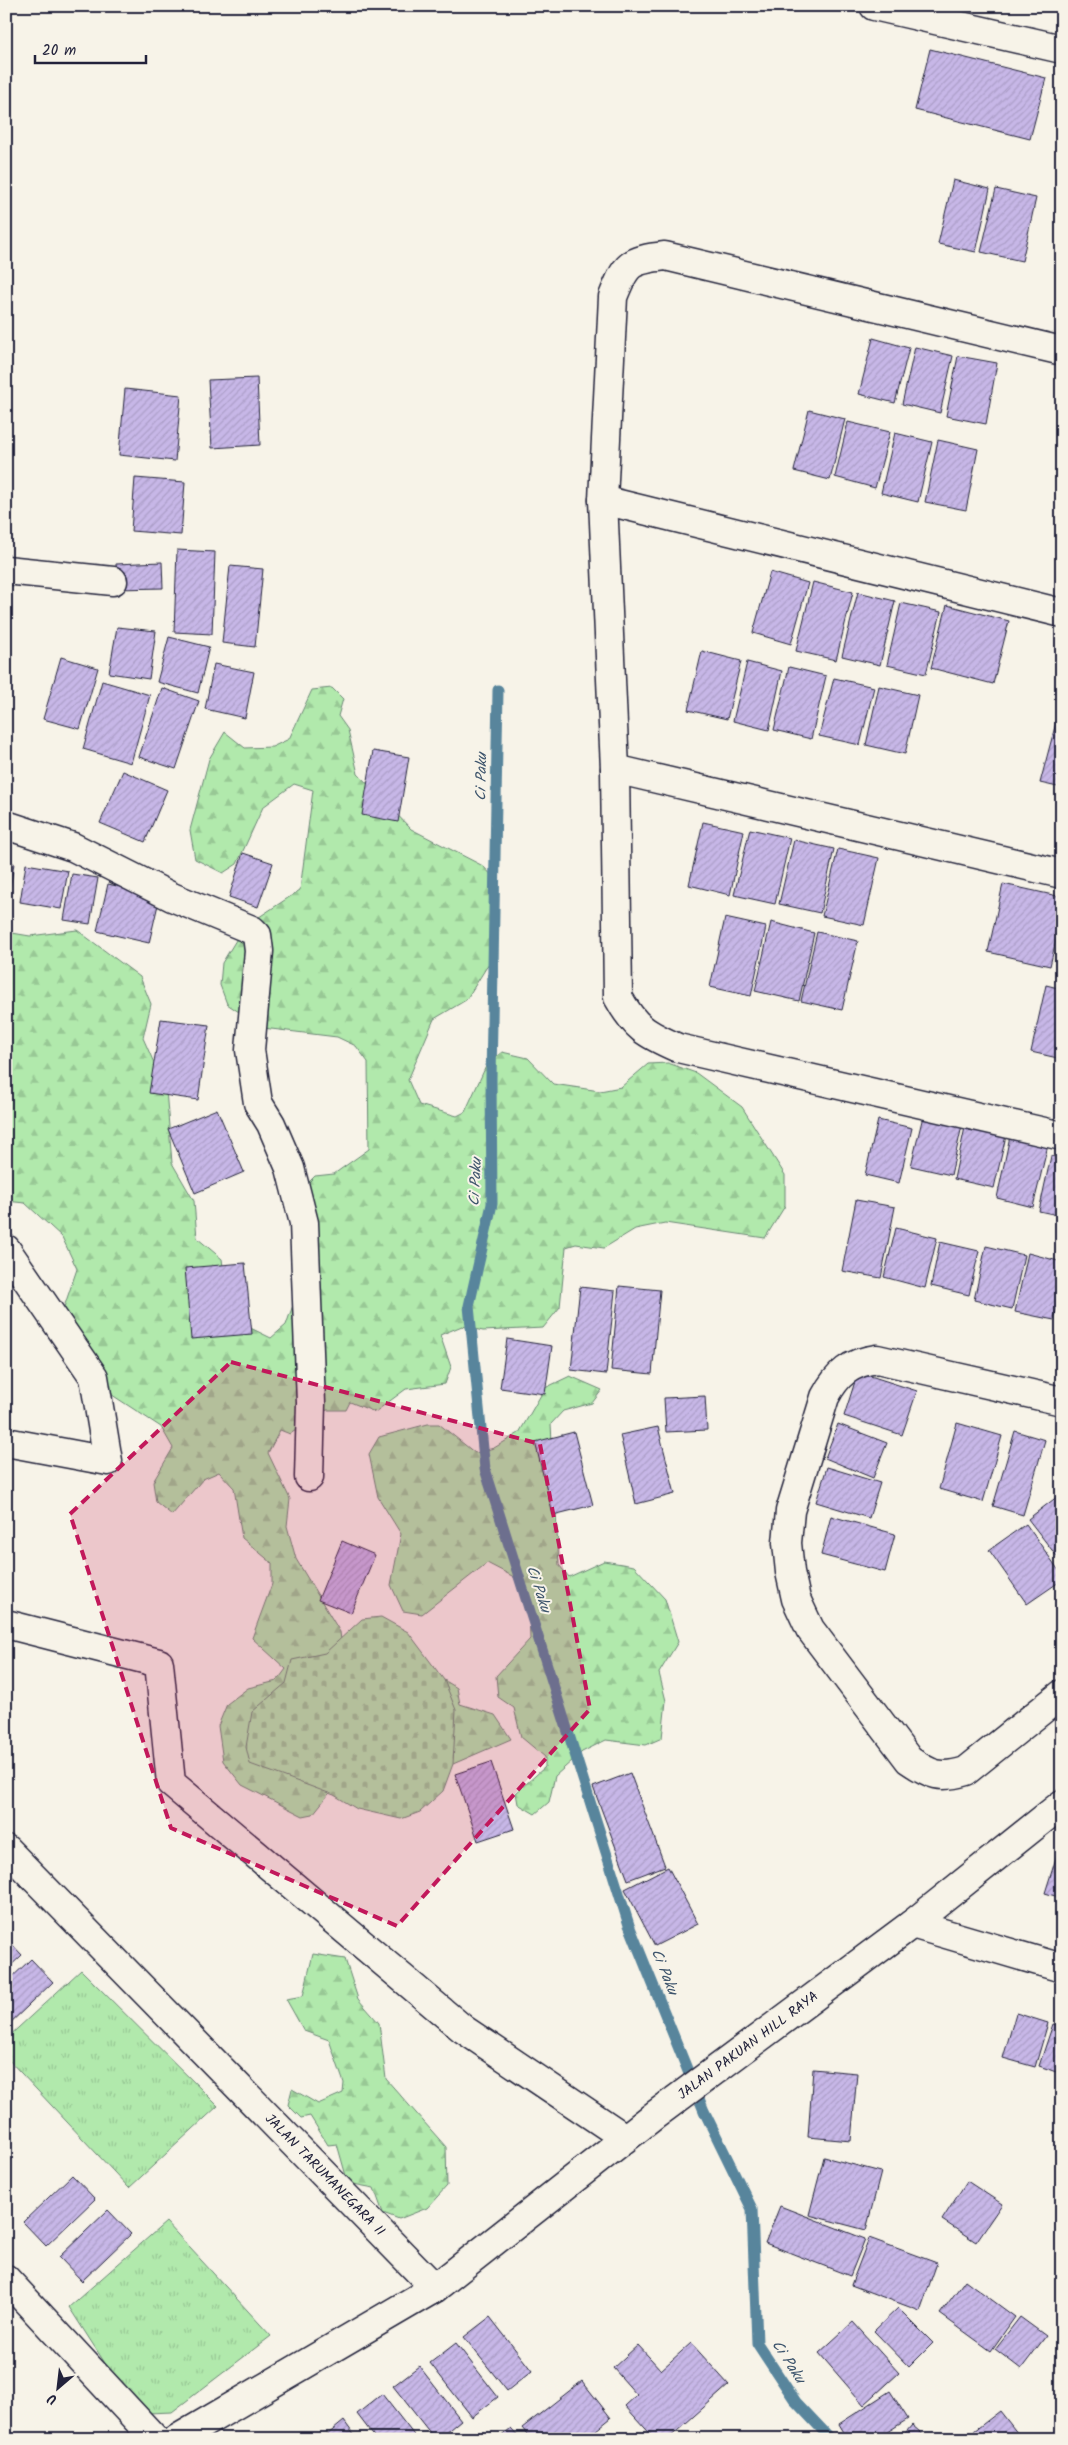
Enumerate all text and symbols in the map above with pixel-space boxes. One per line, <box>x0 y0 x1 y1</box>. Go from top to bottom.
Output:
scale bar <box>35 32 146 64</box>
text: 20 m <box>42 39 76 63</box>
water label: Ci Paku <box>470 751 494 801</box>
water label: Ci Paku <box>463 1156 489 1207</box>
water label: Ci Paku <box>519 1562 557 1617</box>
water label: Ci Paku <box>644 1945 685 2000</box>
street label: JALAN PAKUAN HILL RAYA <box>673 1986 823 2105</box>
street label: JALAN TARUMANEGARA II <box>259 2109 390 2242</box>
water label: Ci Paku <box>765 2335 812 2390</box>
north arrow <box>32 2362 82 2412</box>
text: U <box>43 2387 61 2410</box>

